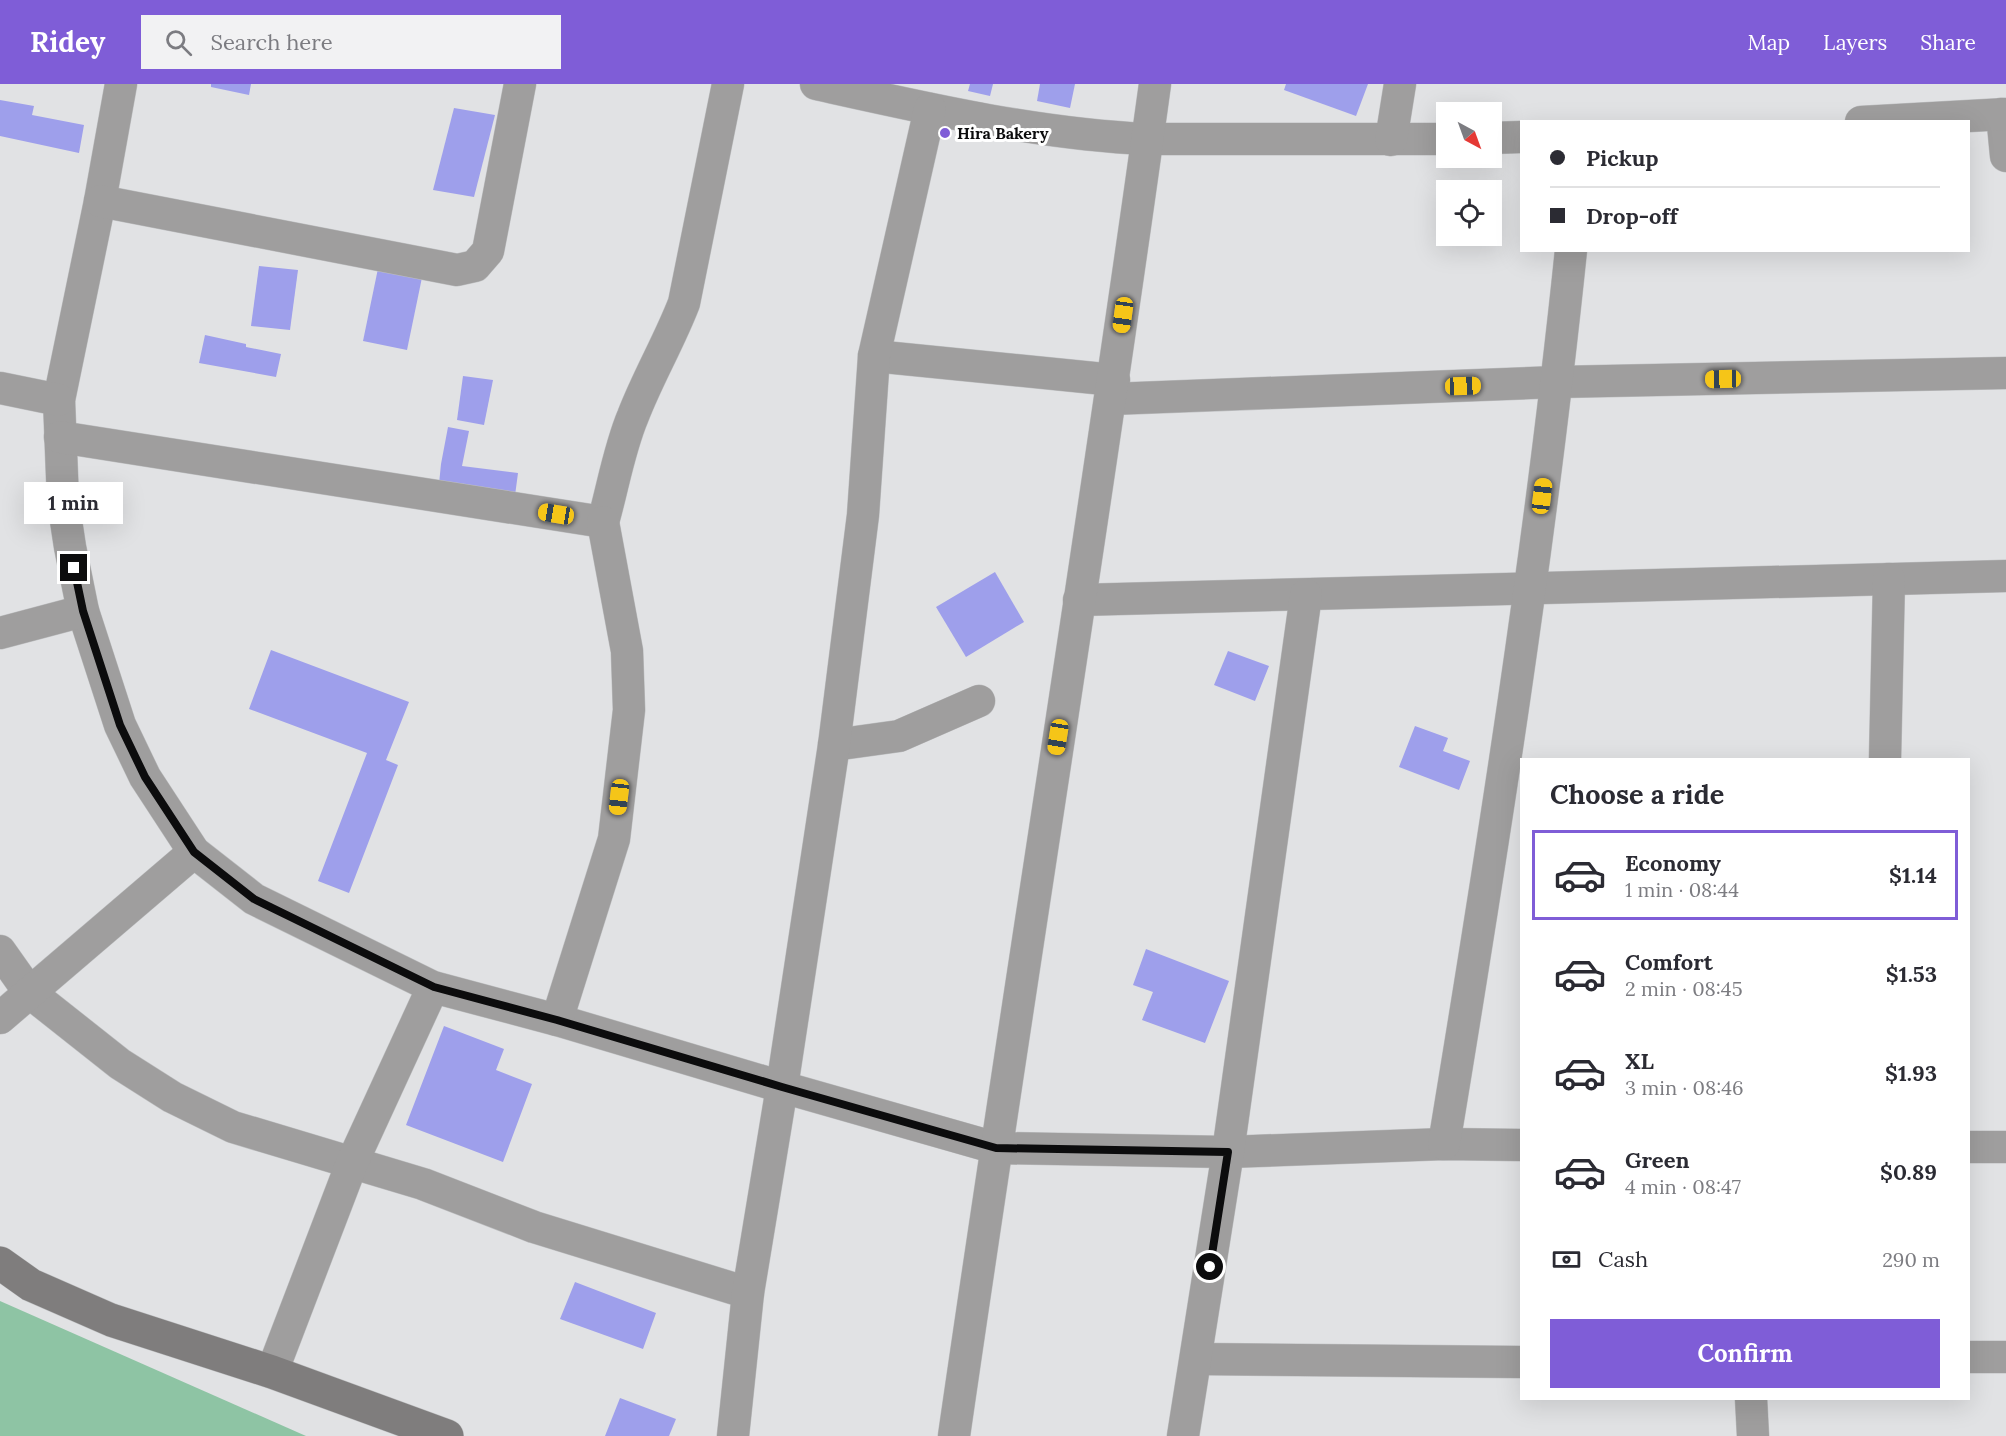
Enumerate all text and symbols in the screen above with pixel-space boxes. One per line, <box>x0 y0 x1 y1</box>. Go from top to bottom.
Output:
search box <box>141 15 561 69</box>
text: Ridey <box>30 24 105 60</box>
icon: search <box>162 26 195 59</box>
text: Search here <box>210 28 333 56</box>
text: Map <box>1747 29 1790 56</box>
text: Layers <box>1823 29 1887 56</box>
text: Share <box>1920 29 1976 56</box>
north arrow <box>1436 102 1502 168</box>
map controls <box>1436 102 1502 246</box>
place label: Hira Bakery <box>957 123 1049 143</box>
marker: Hira Bakery <box>938 126 952 140</box>
text: Pickup <box>1586 144 1659 172</box>
button: locate <box>1436 180 1502 246</box>
text: Drop-off <box>1586 202 1678 230</box>
car <box>1112 296 1134 334</box>
car <box>1705 370 1741 388</box>
car <box>1445 376 1481 396</box>
car <box>1531 477 1553 515</box>
callout: 1 min <box>25 481 124 523</box>
text: 1 min <box>48 490 99 515</box>
car <box>537 502 575 526</box>
route end <box>60 554 87 581</box>
car <box>1046 718 1070 756</box>
text: Choose a ride <box>1550 777 1724 811</box>
car <box>608 778 630 816</box>
icon: car <box>1553 848 1607 902</box>
text: Economy <box>1625 849 1721 877</box>
text: $1.14 <box>1889 861 1937 889</box>
text: 1 min · 08:44 <box>1625 877 1739 902</box>
icon: car <box>1553 947 1607 1001</box>
text: Comfort <box>1625 948 1713 976</box>
text: $1.53 <box>1886 960 1937 988</box>
text: 2 min · 08:45 <box>1625 976 1743 1001</box>
icon: car <box>1553 1046 1607 1100</box>
text: XL <box>1625 1047 1654 1075</box>
text: $1.93 <box>1885 1059 1937 1087</box>
text: 3 min · 08:46 <box>1625 1075 1744 1100</box>
icon: car <box>1553 1145 1607 1199</box>
text: Green <box>1625 1146 1690 1174</box>
text: $0.89 <box>1880 1158 1937 1186</box>
text: 4 min · 08:47 <box>1625 1174 1741 1199</box>
icon: cash <box>1550 1243 1583 1276</box>
text: Cash <box>1598 1245 1648 1273</box>
text: 290 m <box>1882 1247 1940 1272</box>
route start <box>1196 1253 1223 1280</box>
button: Confirm <box>1550 1319 1940 1388</box>

